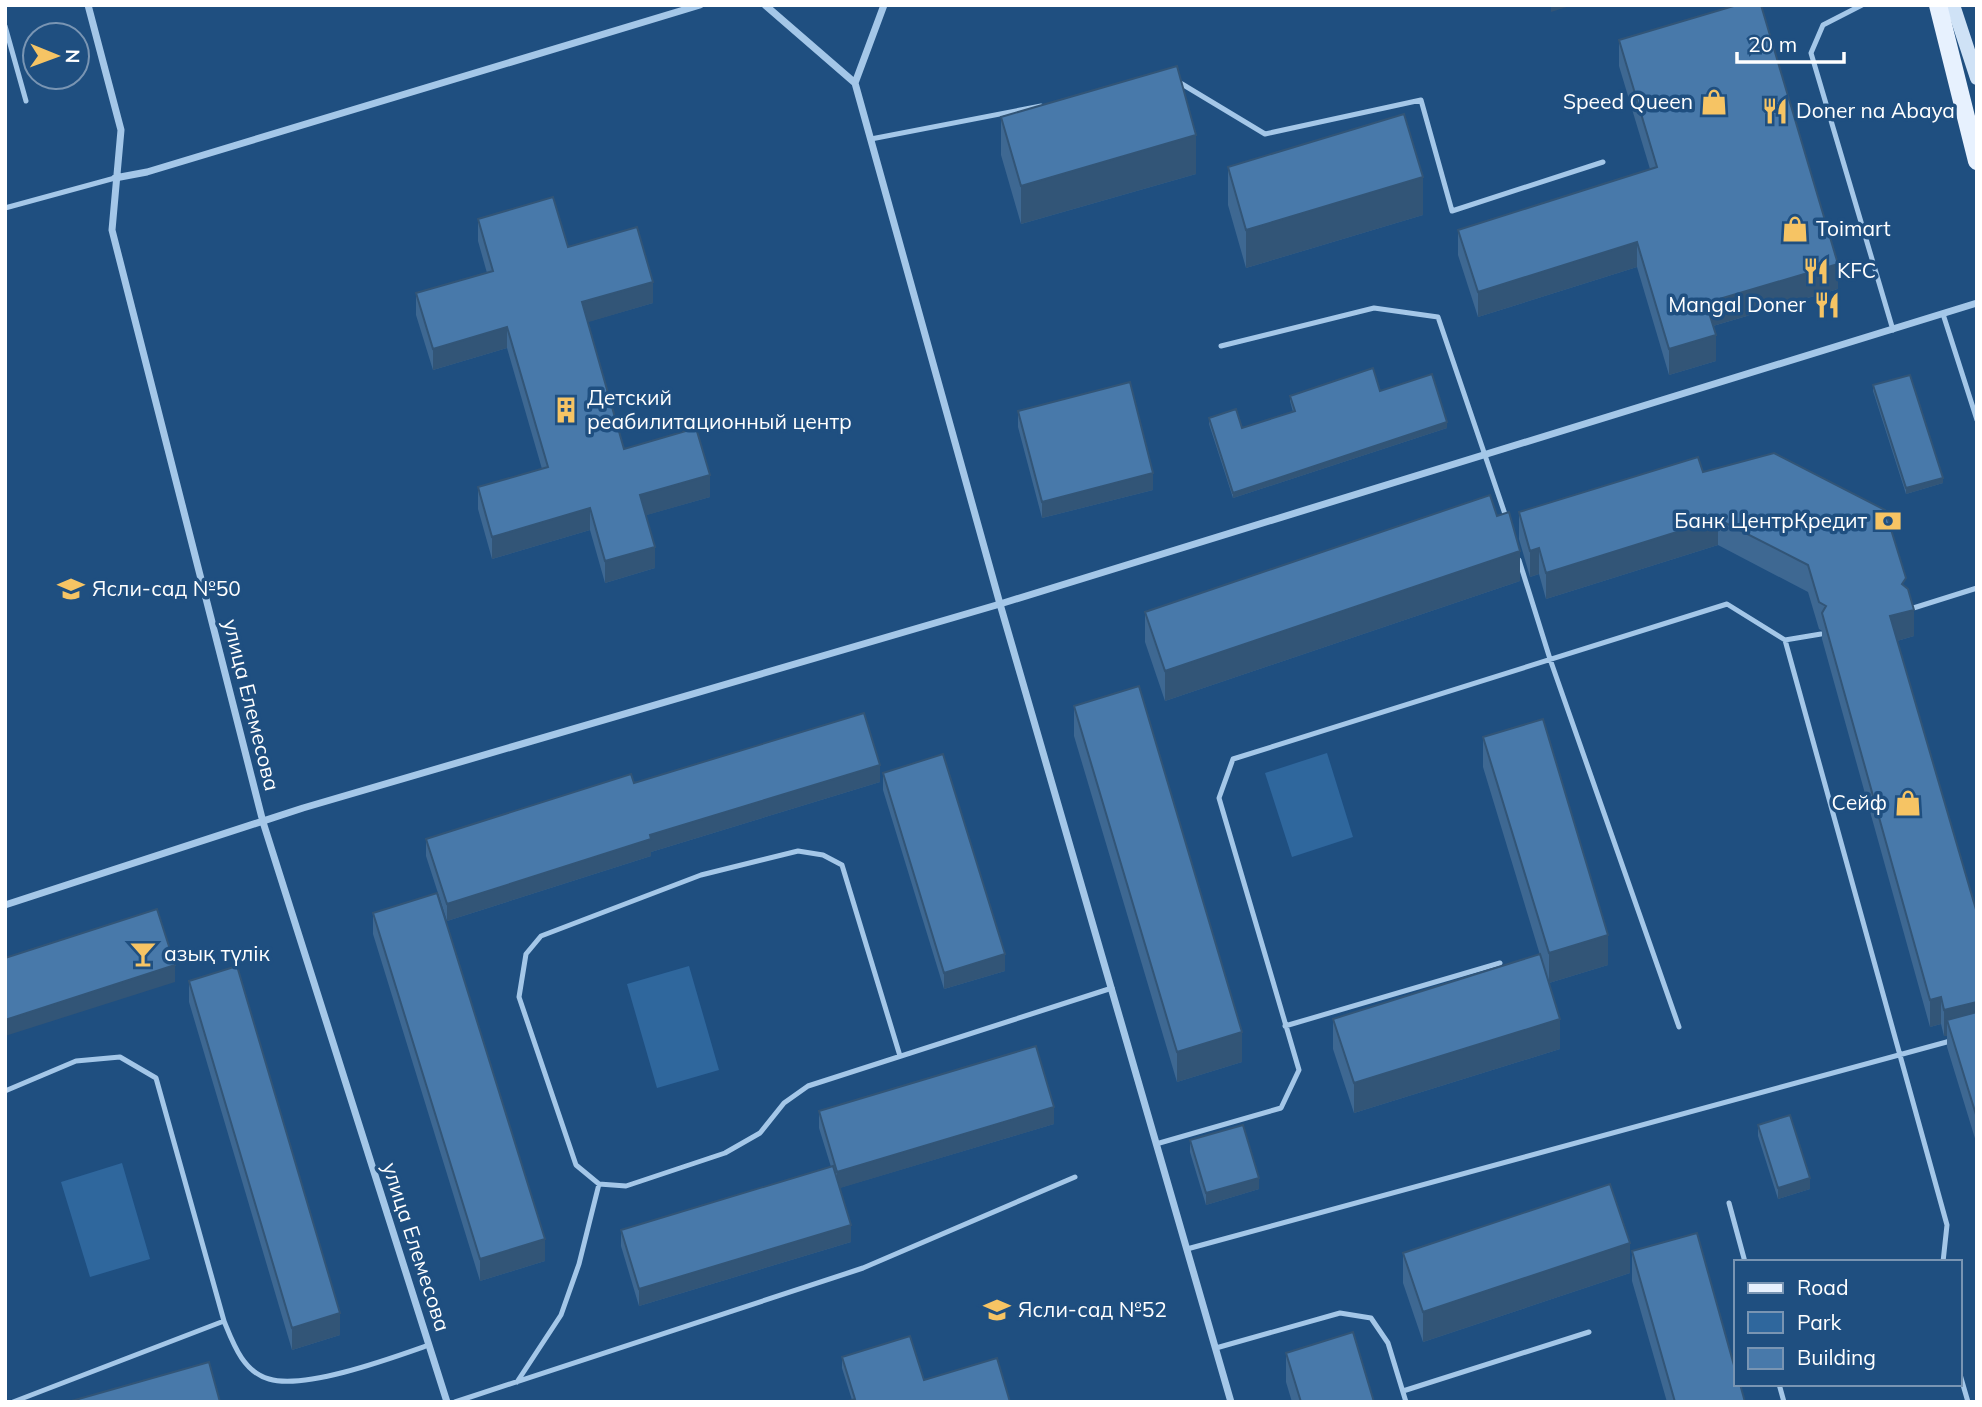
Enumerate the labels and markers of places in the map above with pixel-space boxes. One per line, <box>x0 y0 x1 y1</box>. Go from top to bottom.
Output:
shop icon: Speed Queen <box>1699 87 1729 117</box>
place label: Speed Queen <box>1563 88 1693 114</box>
restaurant icon: Doner na Abaya <box>1760 96 1790 126</box>
place label: Doner na Abaya <box>1796 97 1955 123</box>
shop icon: Toimart <box>1780 214 1810 244</box>
place label: Toimart <box>1816 215 1891 241</box>
restaurant icon: KFC <box>1801 256 1831 286</box>
place label: KFC <box>1837 257 1876 283</box>
restaurant icon: Mangal Doner <box>1812 290 1842 320</box>
place label: Mangal Doner <box>1668 291 1806 317</box>
place label: Детский реабилитационный центр <box>587 384 852 434</box>
building icon: Детский реабилитационный центр <box>551 395 581 425</box>
bank icon: Банк ЦентрКредит <box>1873 506 1903 536</box>
place label: Банк ЦентрКредит <box>1674 507 1867 533</box>
school or university icon: Ясли-сад №50 <box>56 574 86 604</box>
place label: Ясли-сад №50 <box>92 575 241 601</box>
shop icon: Сейф <box>1893 788 1923 818</box>
place label: Сейф <box>1832 789 1887 815</box>
bar icon: азық түлік <box>128 939 158 969</box>
place label: азық түлік <box>164 940 271 966</box>
school or university icon: Ясли-сад №52 <box>982 1295 1012 1325</box>
place label: Ясли-сад №52 <box>1018 1296 1167 1322</box>

